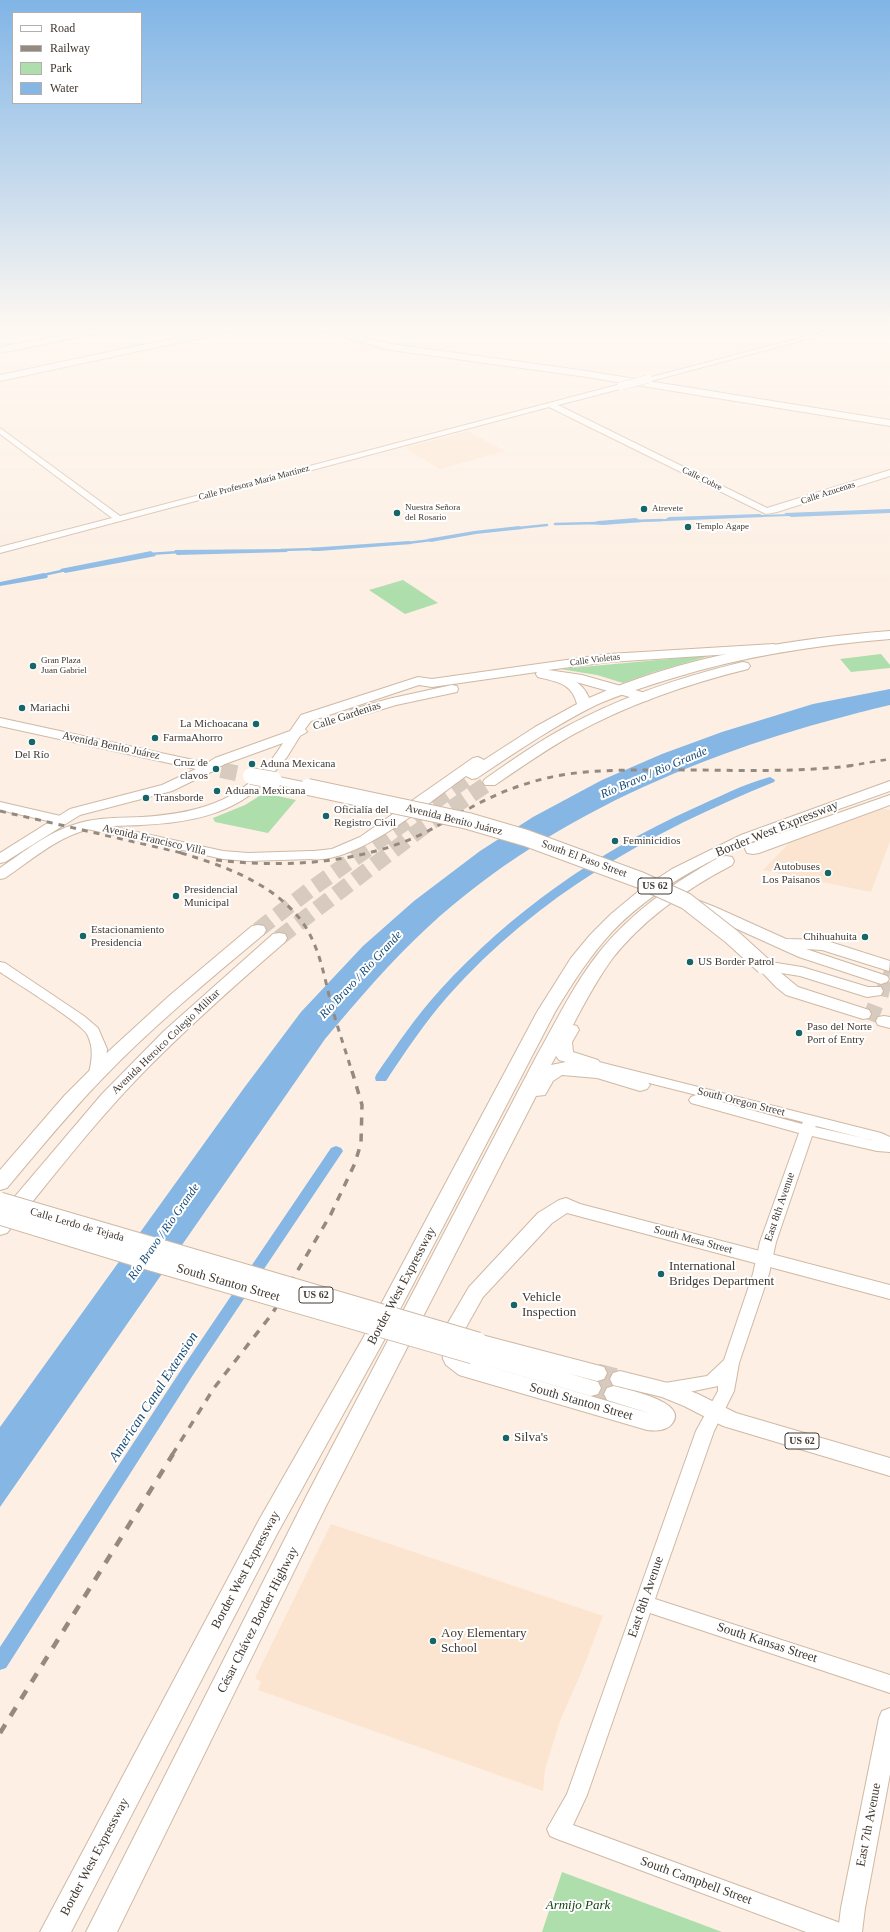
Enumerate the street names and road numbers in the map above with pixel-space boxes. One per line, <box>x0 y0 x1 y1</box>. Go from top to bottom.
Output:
street label: Calle Profesora María Martínez <box>197 463 311 503</box>
street label: Calle Cobre <box>680 465 724 493</box>
street label: Calle Azucenas <box>800 479 856 507</box>
street label: Calle Violetas <box>569 652 621 668</box>
street label: Calle Gardenias <box>311 699 383 733</box>
street label: Avenida Benito Juárez <box>61 729 161 763</box>
street label: Border West Expressway <box>713 797 841 861</box>
street label: Avenida Benito Juárez <box>404 802 504 838</box>
street label: Avenida Francisco Villa <box>101 822 207 858</box>
street label: South El Paso Street <box>539 837 629 881</box>
road number: US 62 <box>638 878 672 894</box>
street label: Avenida Heroico Colegio Militar <box>109 987 223 1097</box>
street label: South Oregon Street <box>696 1085 786 1119</box>
street label: East 8th Avenue <box>762 1171 798 1243</box>
street label: Calle Lerdo de Tejada <box>28 1205 126 1245</box>
street label: South Mesa Street <box>652 1223 734 1257</box>
street label: Border West Expressway <box>364 1224 440 1348</box>
street label: South Stanton Street <box>174 1261 282 1305</box>
road number: US 62 <box>299 1287 333 1303</box>
street label: South Stanton Street <box>527 1380 635 1424</box>
road number: US 62 <box>785 1433 819 1449</box>
street label: Border West Expressway <box>208 1508 284 1632</box>
street label: César Chávez Border Highway <box>214 1544 302 1696</box>
street label: East 8th Avenue <box>625 1554 667 1640</box>
street label: South Kansas Street <box>715 1619 819 1667</box>
street label: East 7th Avenue <box>853 1782 885 1868</box>
street label: Border West Expressway <box>57 1795 133 1919</box>
street label: South Campbell Street <box>638 1854 754 1908</box>

